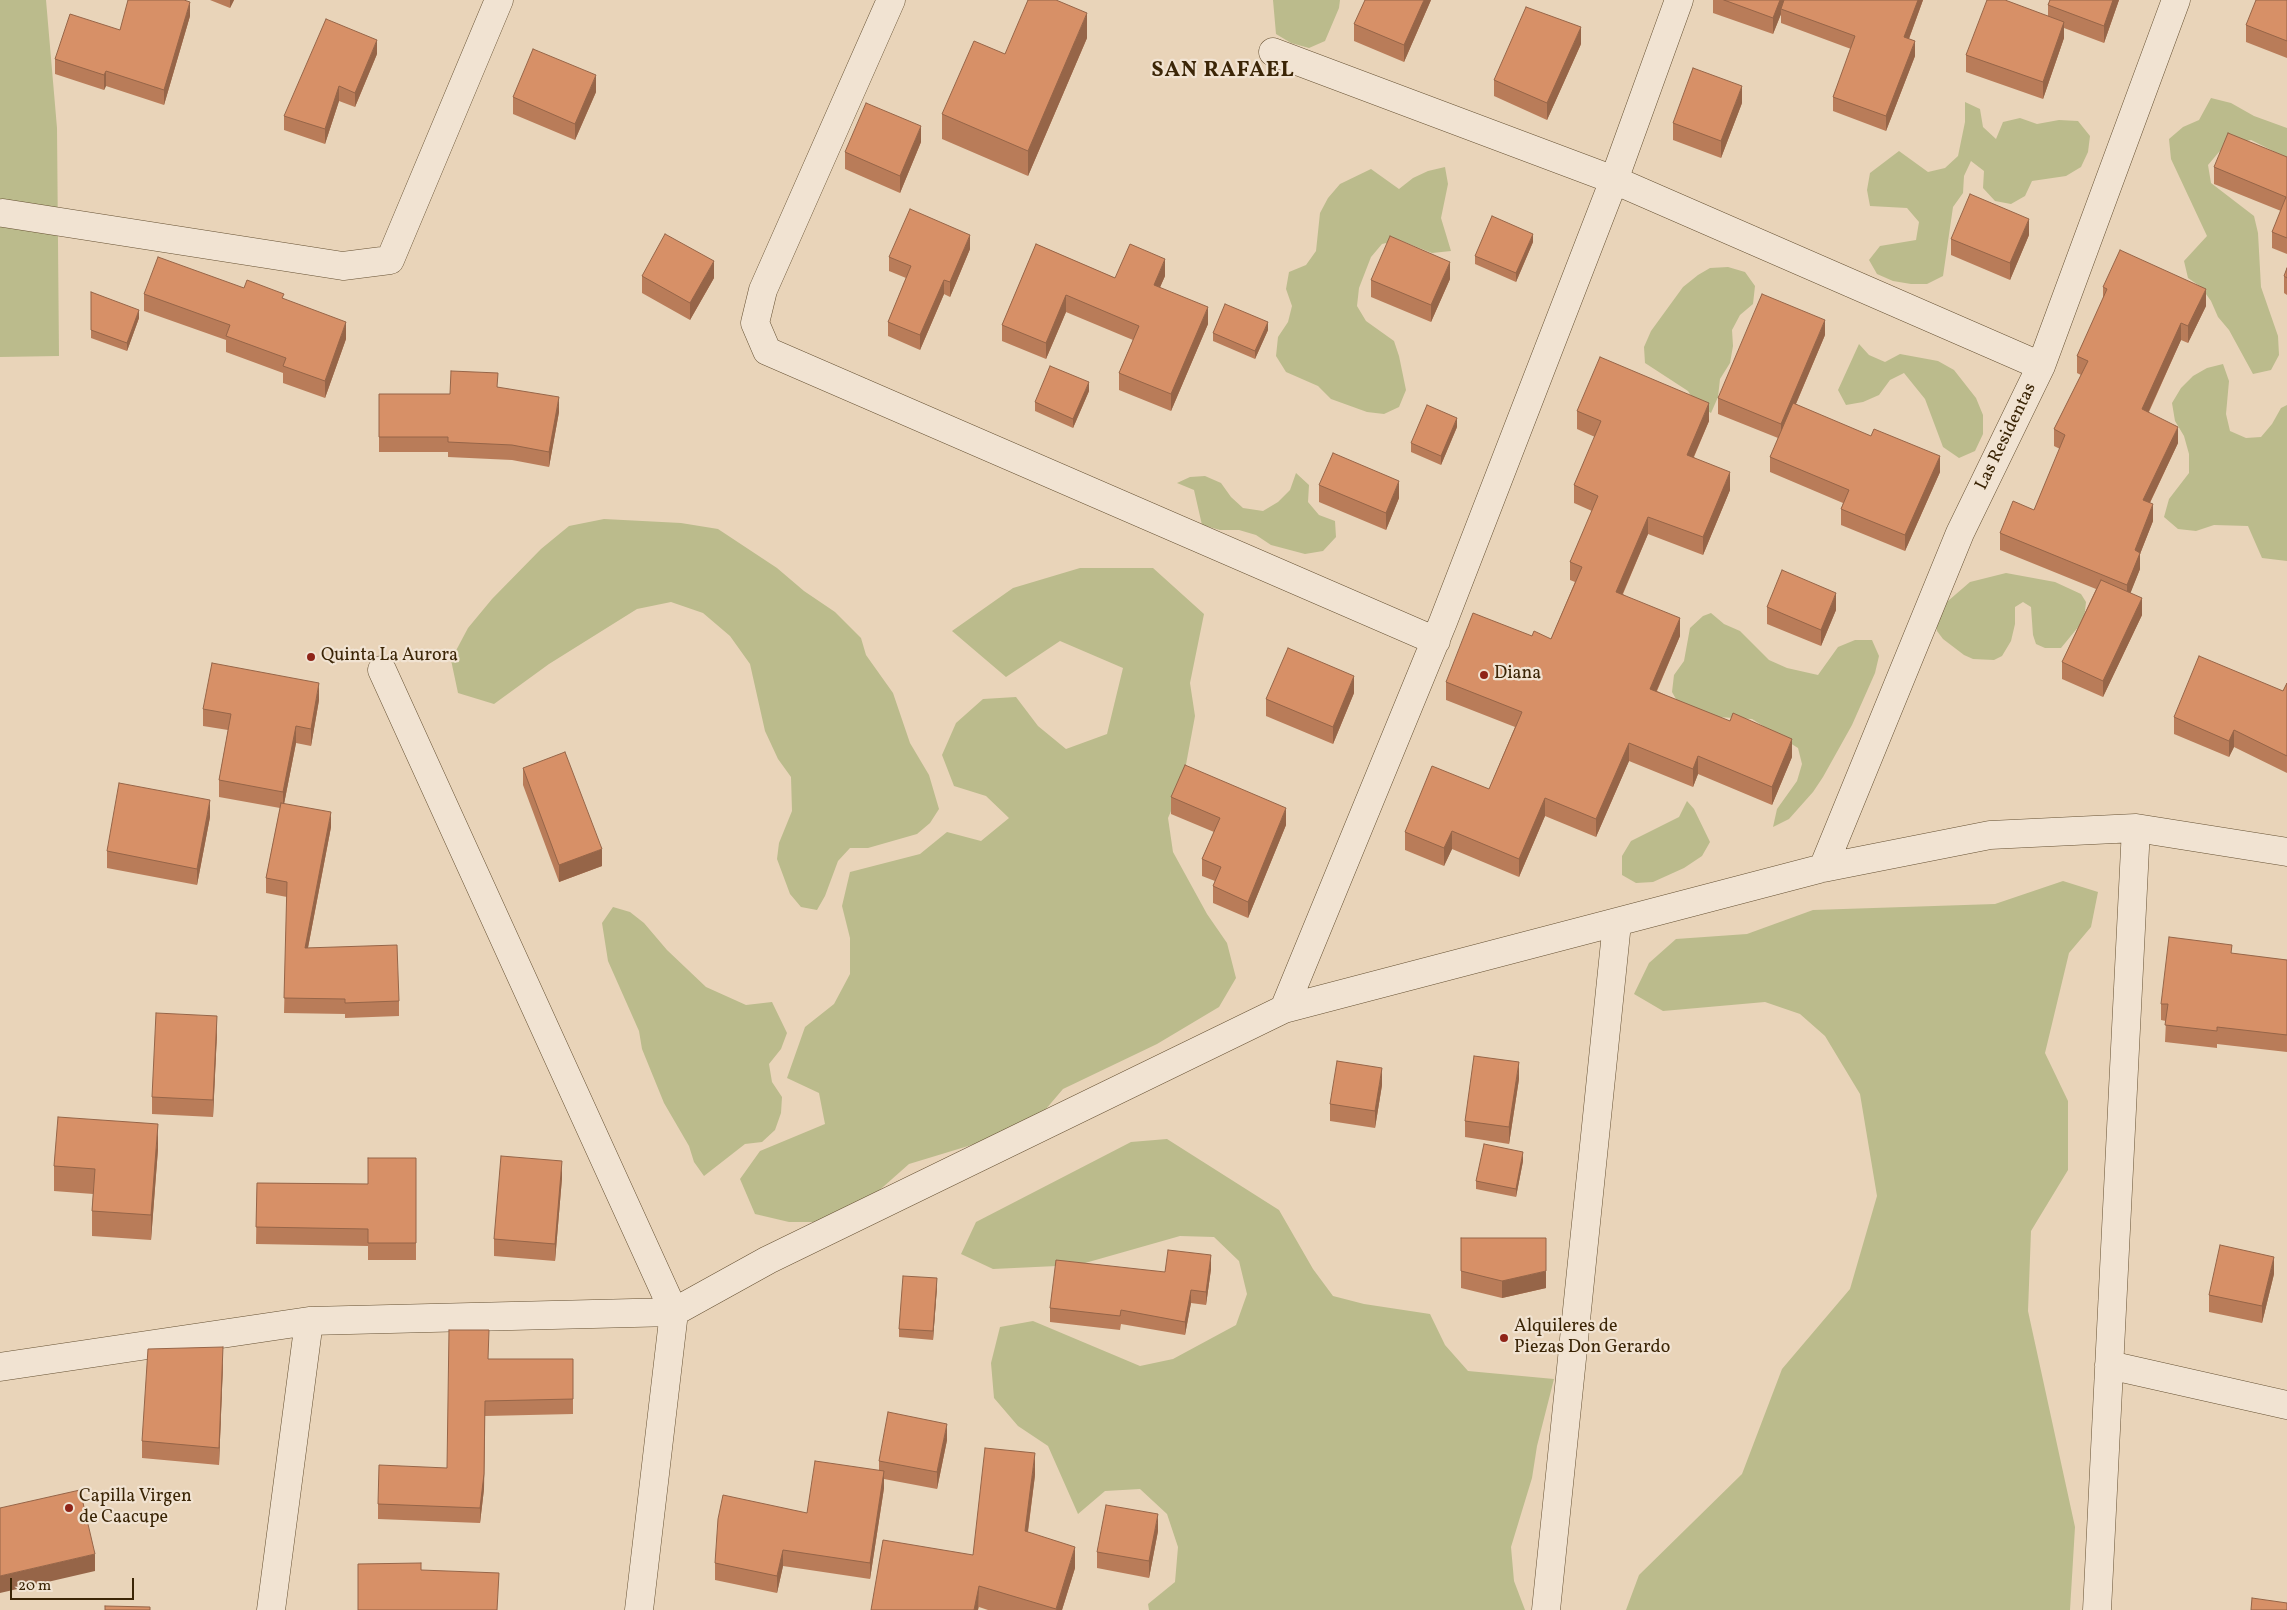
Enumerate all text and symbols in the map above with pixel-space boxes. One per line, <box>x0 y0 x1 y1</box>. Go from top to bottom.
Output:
district label: SAN RAFAEL <box>1150 59 1296 85</box>
street label: Las Residentas <box>1972 380 2042 494</box>
place label: Quinta La Aurora <box>321 646 458 668</box>
marker: Quinta La Aurora <box>305 651 317 663</box>
place label: Diana <box>1494 664 1541 686</box>
marker: Diana <box>1478 669 1490 681</box>
place label: Alquileres de Piezas Don Gerardo <box>1514 1317 1670 1360</box>
marker: Alquileres de Piezas Don Gerardo <box>1498 1332 1510 1344</box>
place label: Capilla Virgen de Caacupe <box>79 1487 192 1530</box>
marker: Capilla Virgen de Caacupe <box>63 1502 75 1514</box>
scale bar <box>12 1568 136 1600</box>
text: 20 m <box>18 1576 51 1597</box>

